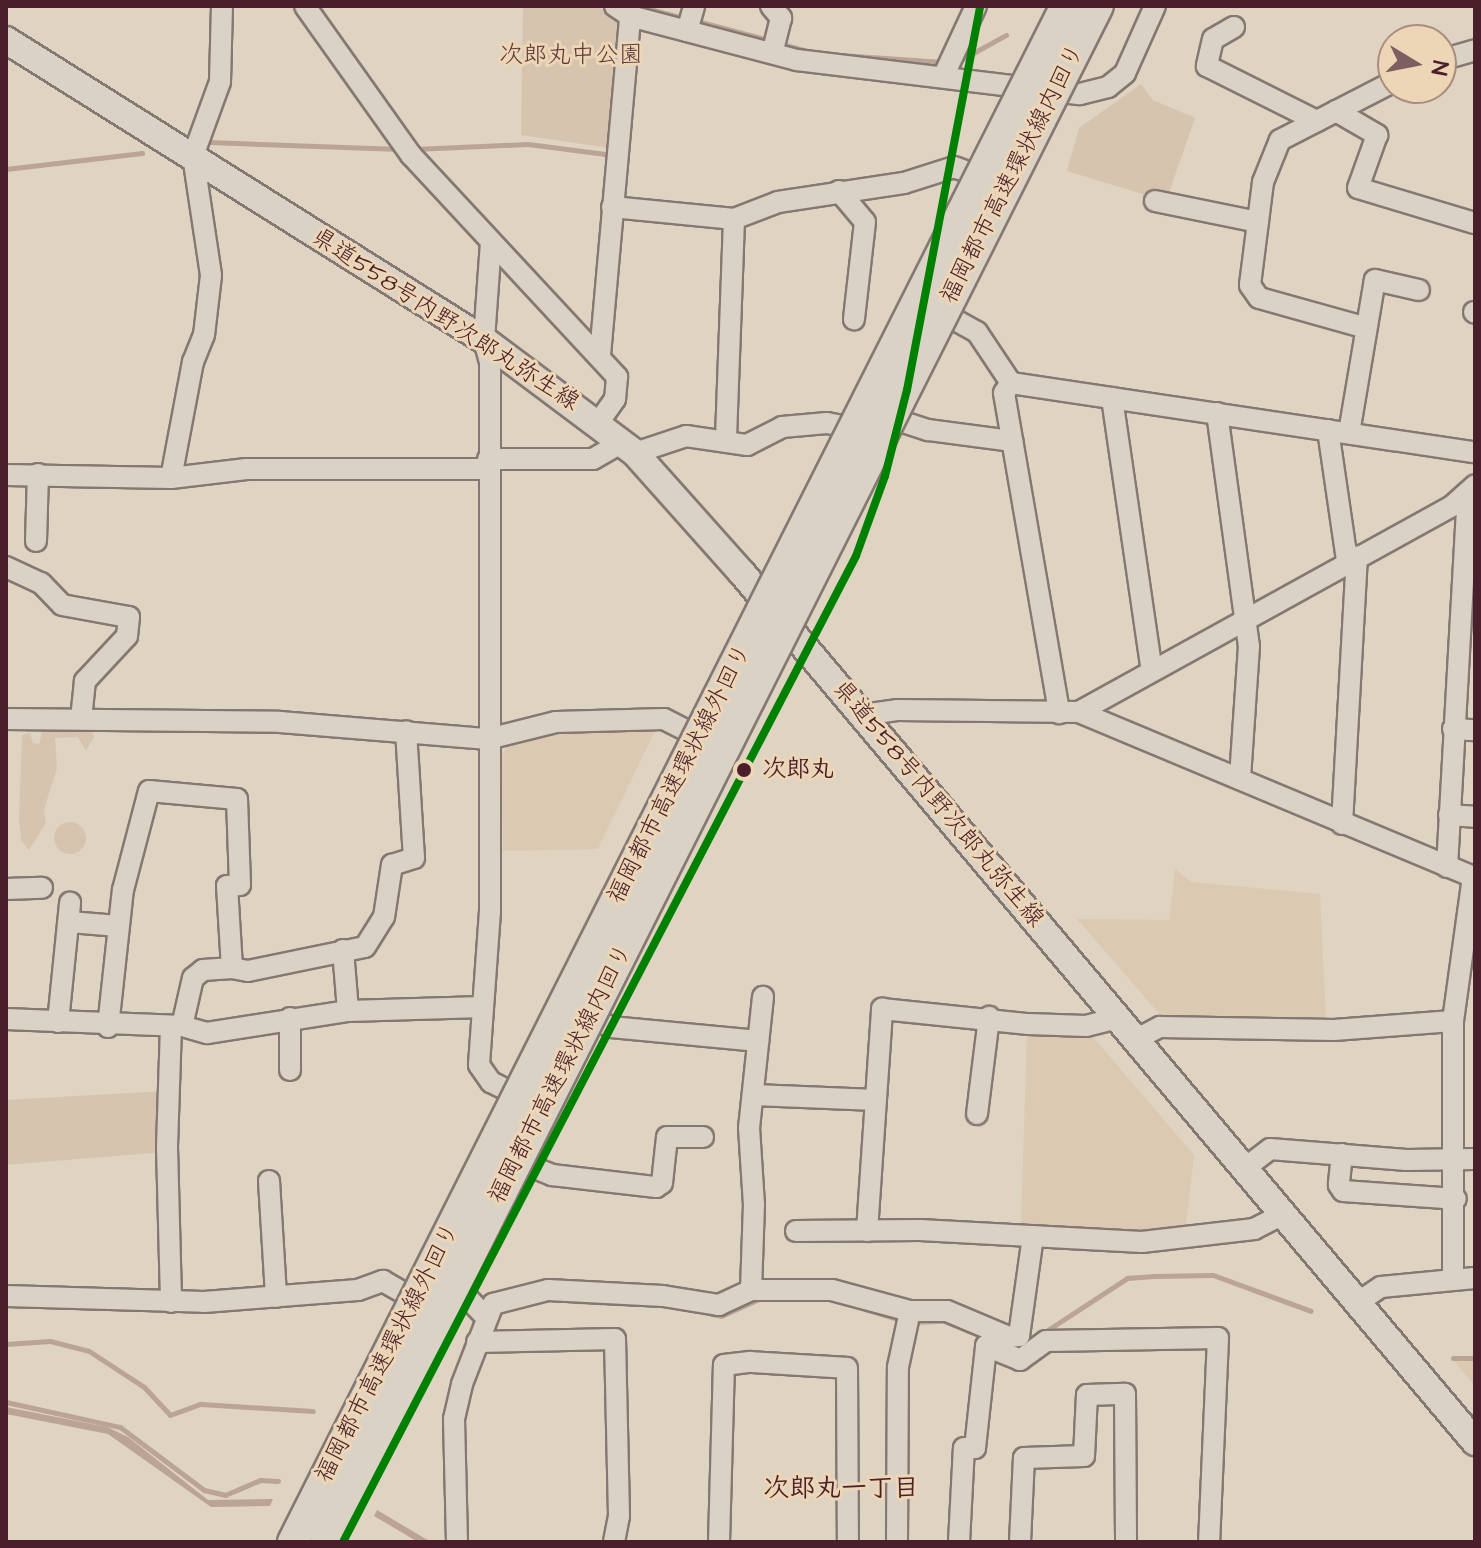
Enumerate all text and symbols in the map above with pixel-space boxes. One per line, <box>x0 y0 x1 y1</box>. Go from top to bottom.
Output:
north arrow <box>1377 24 1457 104</box>
street label: 福岡都市高速環状線内回り <box>935 39 1091 309</box>
park label: 次郎丸中公園 <box>499 42 643 70</box>
text: N <box>1423 58 1456 77</box>
street label: 県道558号内野次郎丸弥生線 <box>306 223 584 417</box>
street label: 福岡都市高速環状線外回り <box>602 639 758 909</box>
street label: 県道558号内野次郎丸弥生線 <box>826 675 1050 933</box>
place label: 次郎丸 <box>762 756 834 784</box>
marker: 次郎丸 <box>733 759 755 781</box>
street label: 福岡都市高速環状線内回り <box>483 939 639 1209</box>
street label: 福岡都市高速環状線外回り <box>310 1218 466 1488</box>
district label: 次郎丸一丁目 <box>763 1473 919 1505</box>

